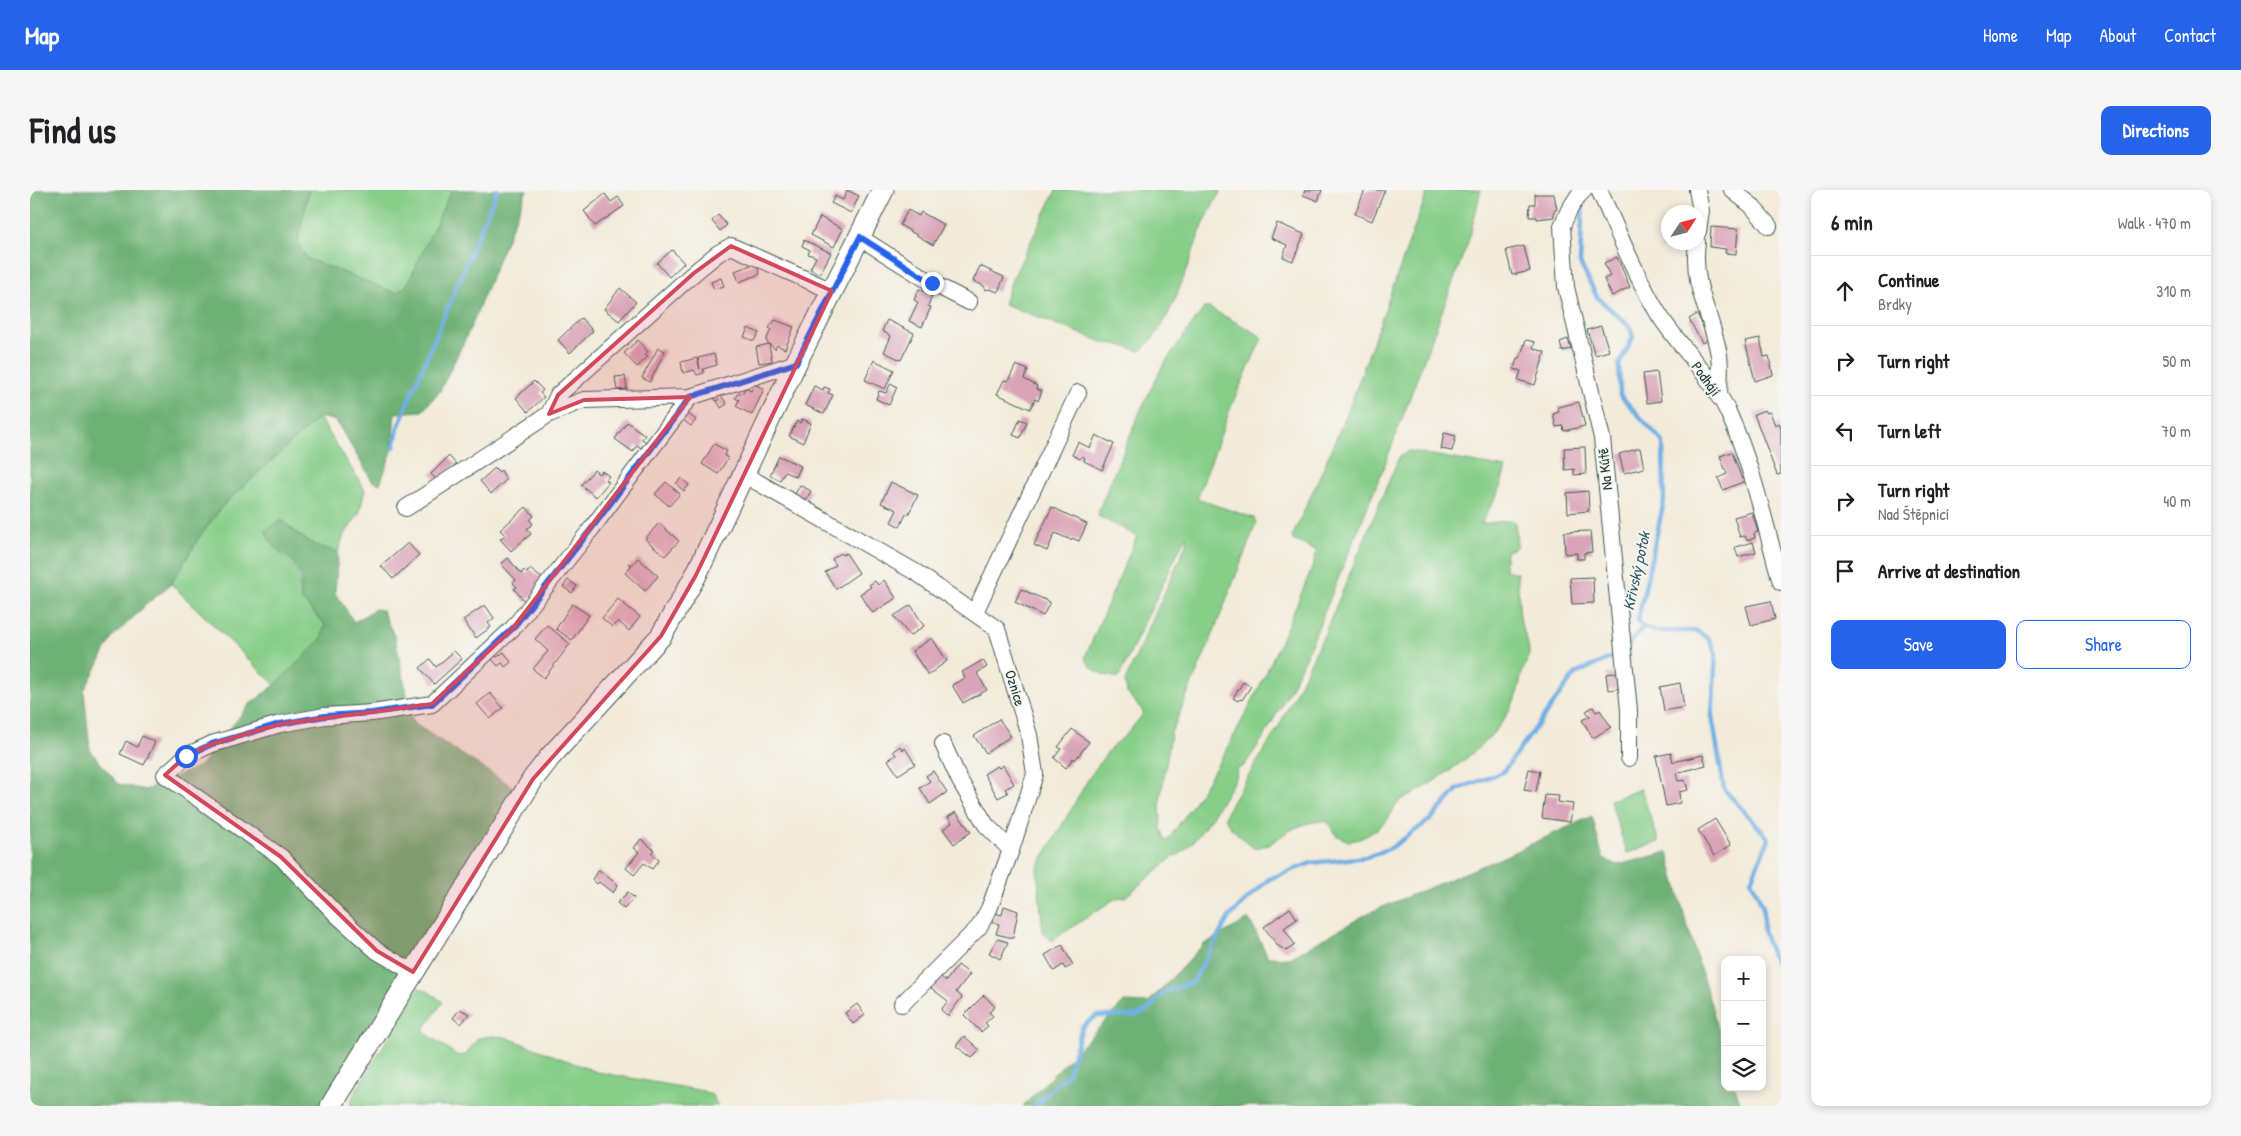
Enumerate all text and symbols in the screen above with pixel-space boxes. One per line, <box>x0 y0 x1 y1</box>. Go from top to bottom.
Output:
text: Map <box>25 19 59 51</box>
text: Home <box>1983 23 2018 48</box>
text: Map <box>2046 23 2071 48</box>
text: About <box>2099 23 2136 48</box>
text: Contact <box>2164 23 2216 48</box>
button: Directions <box>2101 106 2211 155</box>
text: Find us <box>30 107 116 154</box>
north arrow <box>1661 205 1706 250</box>
text: 6 min <box>1831 208 1873 237</box>
text: Walk · 470 m <box>2118 212 2191 234</box>
text: Continue <box>1878 267 1939 293</box>
route end <box>921 272 944 295</box>
icon: ahead <box>1831 277 1859 305</box>
text: 310 m <box>2156 280 2191 302</box>
text: Brdky <box>1878 293 1912 315</box>
icon: right <box>1831 347 1859 375</box>
text: Turn right <box>1878 348 1949 374</box>
text: 50 m <box>2163 350 2191 372</box>
street label: Podhájí <box>1687 357 1726 400</box>
icon: left <box>1831 417 1859 445</box>
text: Turn left <box>1878 418 1941 444</box>
text: 70 m <box>2161 420 2191 442</box>
street label: Na Kútě <box>1592 447 1617 491</box>
text: Turn right <box>1878 477 1949 503</box>
icon: right <box>1831 487 1859 515</box>
text: 40 m <box>2163 490 2191 512</box>
text: Nad Štěpnicí <box>1878 503 1949 525</box>
water label: Křivský potok <box>1617 528 1655 612</box>
icon: arrive <box>1831 557 1859 585</box>
text: Arrive at destination <box>1878 558 2020 584</box>
button: Save <box>1831 620 2006 669</box>
button: Share <box>2016 620 2191 669</box>
street label: Oznice <box>1000 667 1031 708</box>
route start <box>175 745 198 768</box>
map controls <box>1721 956 1766 1091</box>
button: + <box>1721 956 1766 1001</box>
button: − <box>1721 1001 1766 1046</box>
button: layers <box>1721 1046 1766 1091</box>

